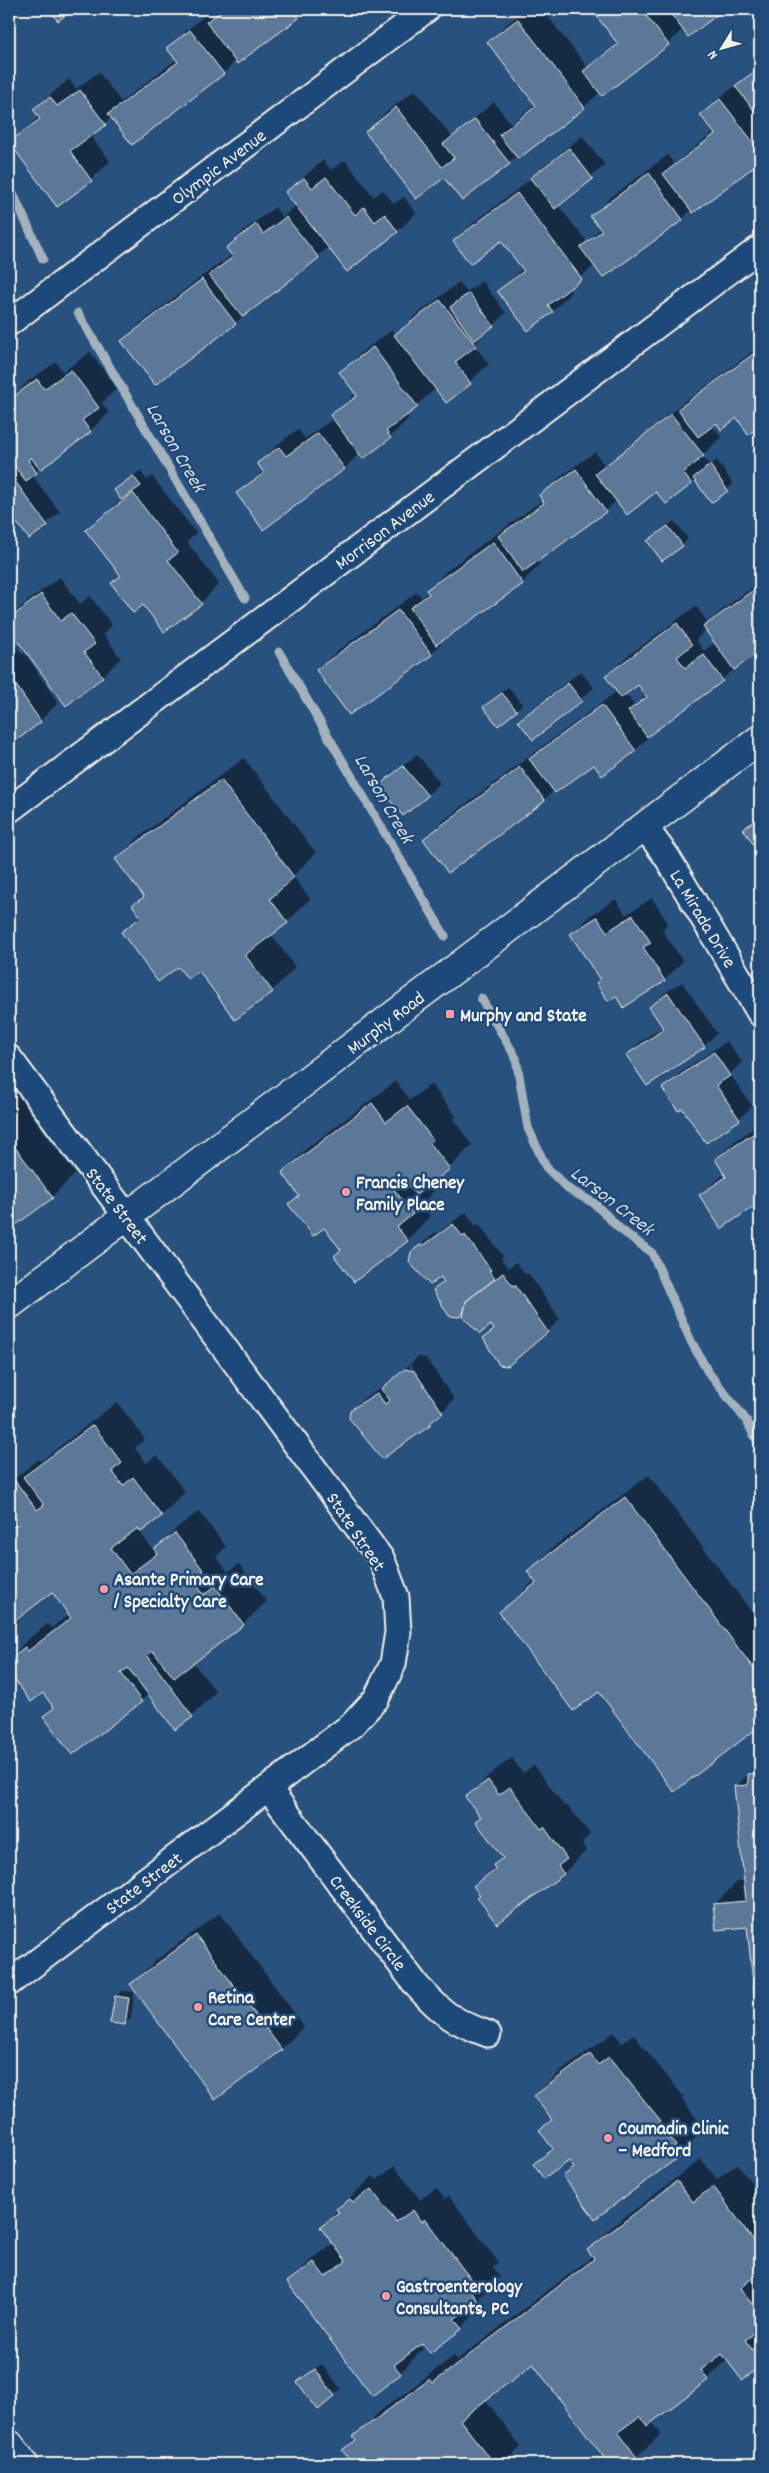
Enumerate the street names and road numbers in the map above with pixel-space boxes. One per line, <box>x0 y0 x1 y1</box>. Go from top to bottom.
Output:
street label: Olympic Avenue <box>167 124 273 213</box>
street label: Morrison Avenue <box>331 485 442 578</box>
street label: La Mirada Drive <box>661 866 741 974</box>
street label: Murphy Road <box>342 987 432 1063</box>
street label: State Street <box>77 1163 153 1251</box>
street label: State Street <box>318 1488 391 1578</box>
street label: State Street <box>101 1847 189 1923</box>
street label: Creekside Circle <box>321 1870 411 1978</box>

